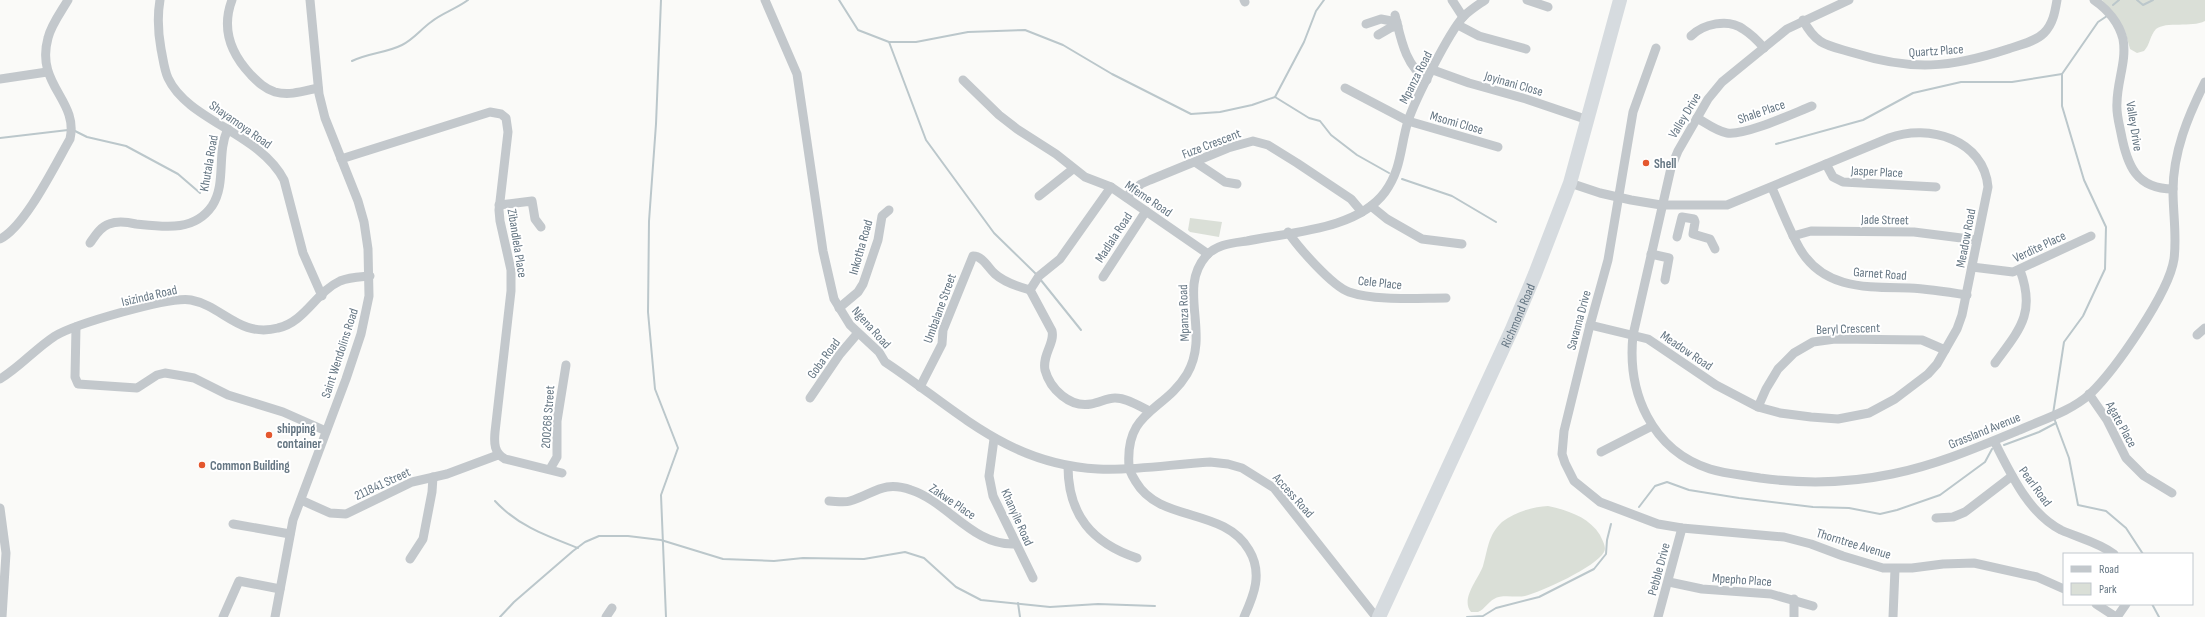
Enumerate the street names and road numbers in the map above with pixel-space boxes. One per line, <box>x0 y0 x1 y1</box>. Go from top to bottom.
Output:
street label: Quartz Place <box>1908 41 1964 61</box>
street label: Mpanza Road <box>1396 48 1436 107</box>
street label: Joyinani Close <box>1482 68 1545 100</box>
street label: Valley Drive <box>1665 90 1705 141</box>
street label: Shale Place <box>1735 96 1787 128</box>
street label: Shayamoya Road <box>206 97 275 152</box>
street label: Valley Drive <box>2122 100 2146 152</box>
street label: Msomi Close <box>1428 108 1485 138</box>
street label: Fuze Crescent <box>1180 125 1243 162</box>
street label: Khutala Road <box>196 134 222 193</box>
street label: Jasper Place <box>1850 163 1903 181</box>
street label: Mfeme Road <box>1122 177 1175 220</box>
street label: Meadow Road <box>1952 207 1980 269</box>
street label: Zibandlela Place <box>504 208 530 279</box>
street label: Madlala Road <box>1092 209 1136 266</box>
street label: Jade Street <box>1860 212 1909 228</box>
street label: Inkotha Road <box>845 218 876 277</box>
street label: Verdite Place <box>2010 228 2068 266</box>
street label: Garnet Road <box>1853 264 1907 284</box>
street label: Umbalane Street <box>920 271 960 345</box>
street label: Cele Place <box>1357 273 1403 293</box>
street label: Richmond Road <box>1498 281 1539 350</box>
street label: Isizinda Road <box>120 282 179 310</box>
street label: Mpanza Road <box>1175 284 1193 342</box>
street label: Savanna Drive <box>1563 289 1595 352</box>
street label: Ngena Road <box>848 303 894 352</box>
street label: Saint Wendolins Road <box>318 306 362 400</box>
street label: Beryl Crescent <box>1816 320 1880 338</box>
street label: Meadow Road <box>1657 327 1716 374</box>
street label: Goba Road <box>804 335 844 382</box>
street label: 200268 Street <box>538 385 558 449</box>
street label: Agate Place <box>2101 398 2140 450</box>
street label: Grassland Avenue <box>1946 409 2023 453</box>
street label: Pearl Road <box>2015 463 2055 510</box>
street label: 211841 Street <box>352 464 413 504</box>
street label: Access Road <box>1269 469 1317 521</box>
street label: Zakwe Place <box>926 480 979 523</box>
street label: Khanyile Road <box>997 486 1037 548</box>
street label: Thorntree Avenue <box>1814 525 1893 563</box>
street label: Pebble Drive <box>1644 541 1674 597</box>
street label: Mpepho Place <box>1711 570 1772 590</box>

